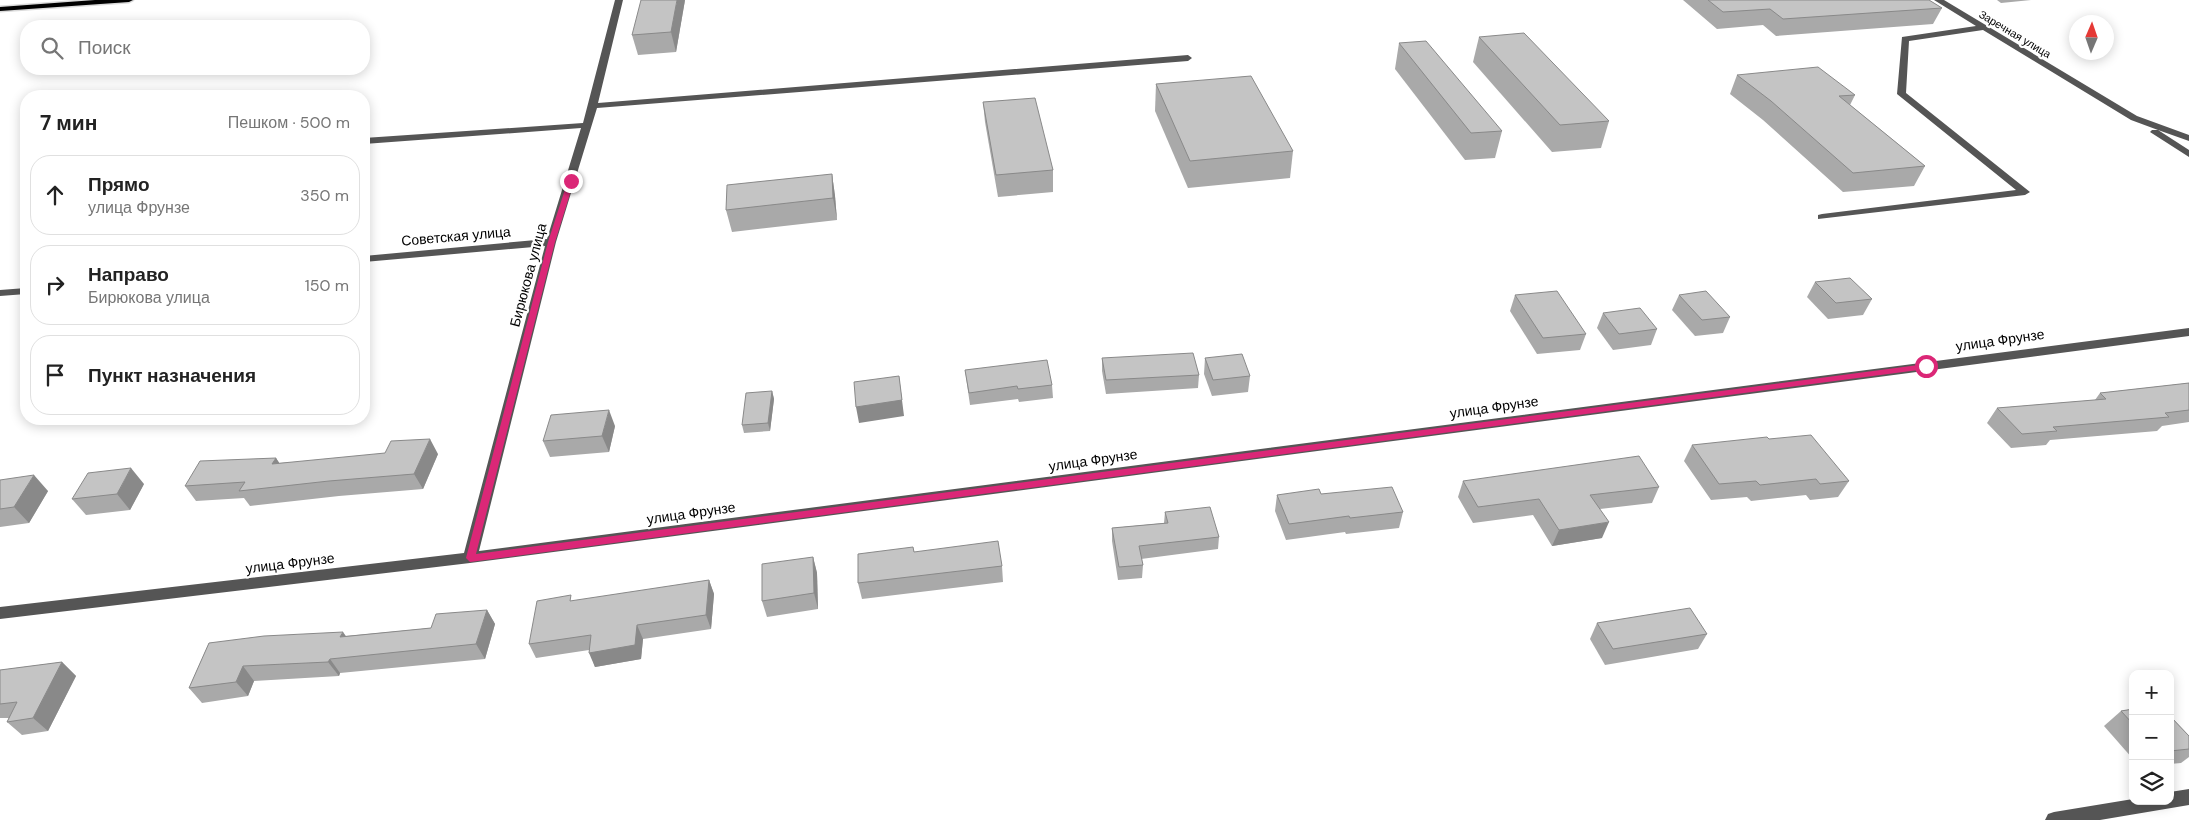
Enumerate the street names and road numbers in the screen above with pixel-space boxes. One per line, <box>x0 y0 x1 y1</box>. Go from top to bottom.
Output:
street label: Заречная улица <box>1976 7 2054 61</box>
street label: Бирюкова улица <box>506 221 551 329</box>
street label: Советская улица <box>401 222 512 250</box>
street label: улица Фрунзе <box>1955 325 2046 355</box>
street label: улица Фрунзе <box>1449 392 1540 422</box>
street label: улица Фрунзе <box>1048 445 1139 475</box>
street label: улица Фрунзе <box>646 498 737 528</box>
street label: улица Фрунзе <box>245 549 336 577</box>

